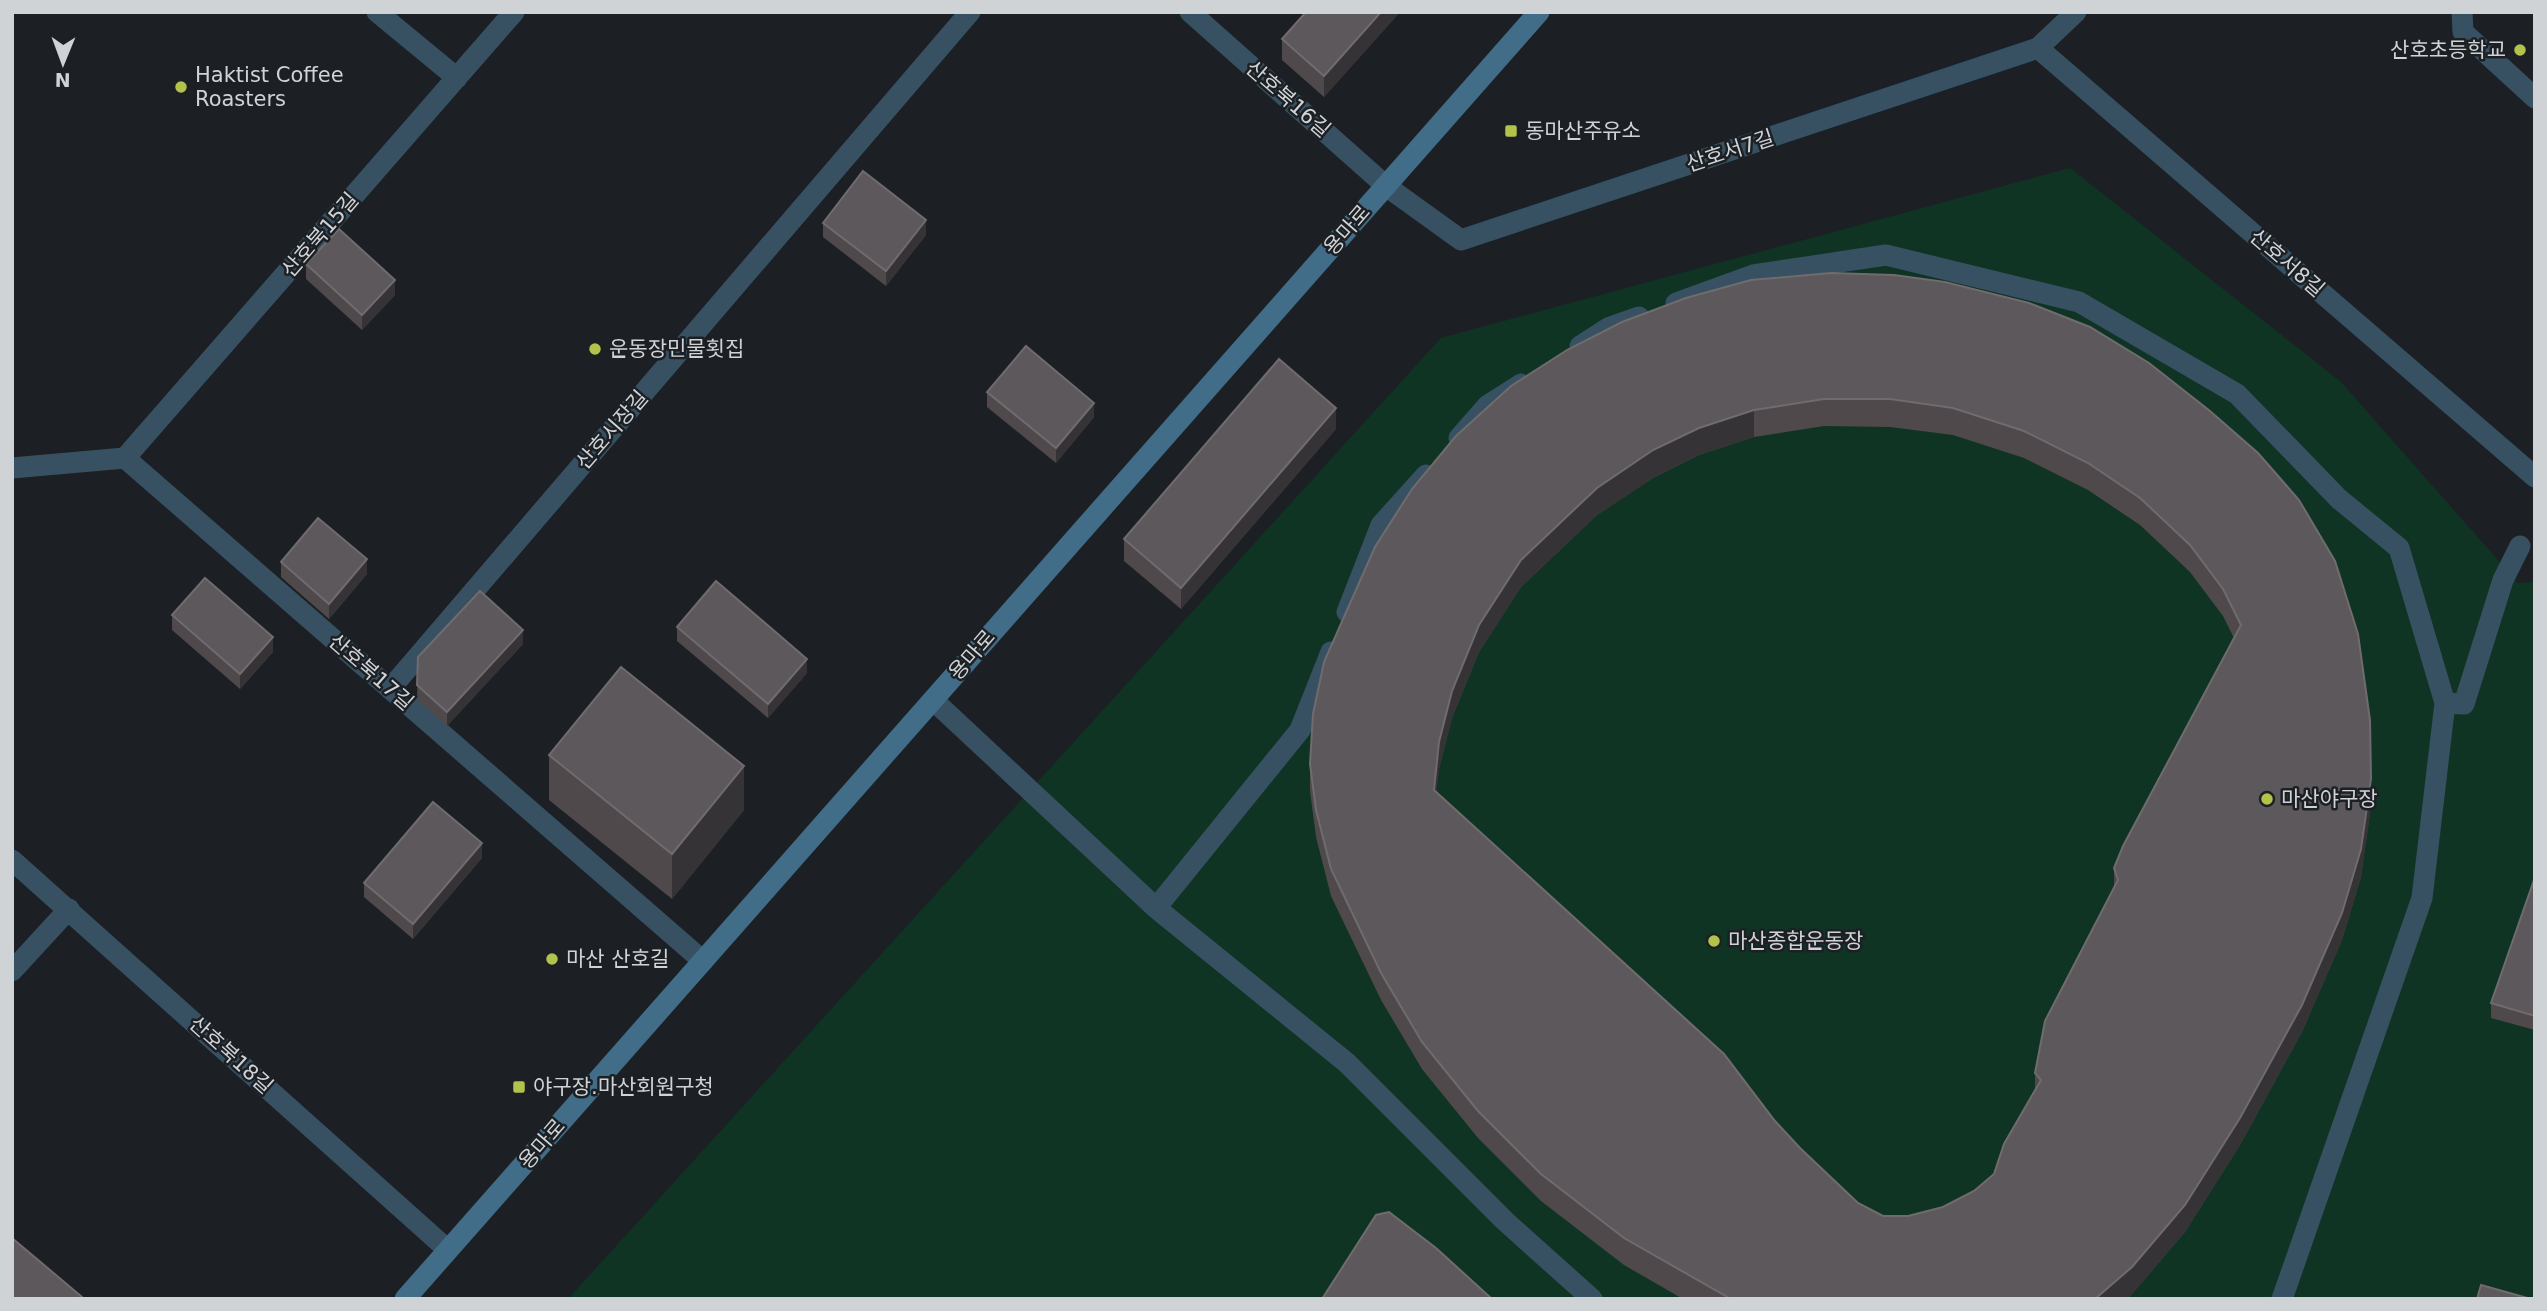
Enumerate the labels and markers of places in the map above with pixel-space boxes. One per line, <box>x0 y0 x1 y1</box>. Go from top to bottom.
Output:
place label: 산호초등학교 <box>2390 38 2506 62</box>
marker: 산호초등학교 <box>2512 42 2528 58</box>
place label: Haktist Coffee Roasters <box>195 63 344 111</box>
marker: Haktist Coffee Roasters <box>173 79 189 95</box>
place label: 동마산주유소 <box>1525 119 1641 143</box>
marker: 동마산주유소 <box>1503 123 1519 139</box>
place label: 운동장민물횟집 <box>609 337 744 361</box>
marker: 운동장민물횟집 <box>587 341 603 357</box>
place label: 마산야구장 <box>2281 787 2378 811</box>
marker: 마산야구장 <box>2259 791 2275 807</box>
place label: 마산종합운동장 <box>1728 929 1863 953</box>
marker: 마산종합운동장 <box>1706 933 1722 949</box>
place label: 마산 산호길 <box>566 947 669 971</box>
marker: 마산 산호길 <box>544 951 560 967</box>
place label: 야구장.마산회원구청 <box>533 1075 714 1099</box>
marker: 야구장.마산회원구청 <box>511 1079 527 1095</box>

